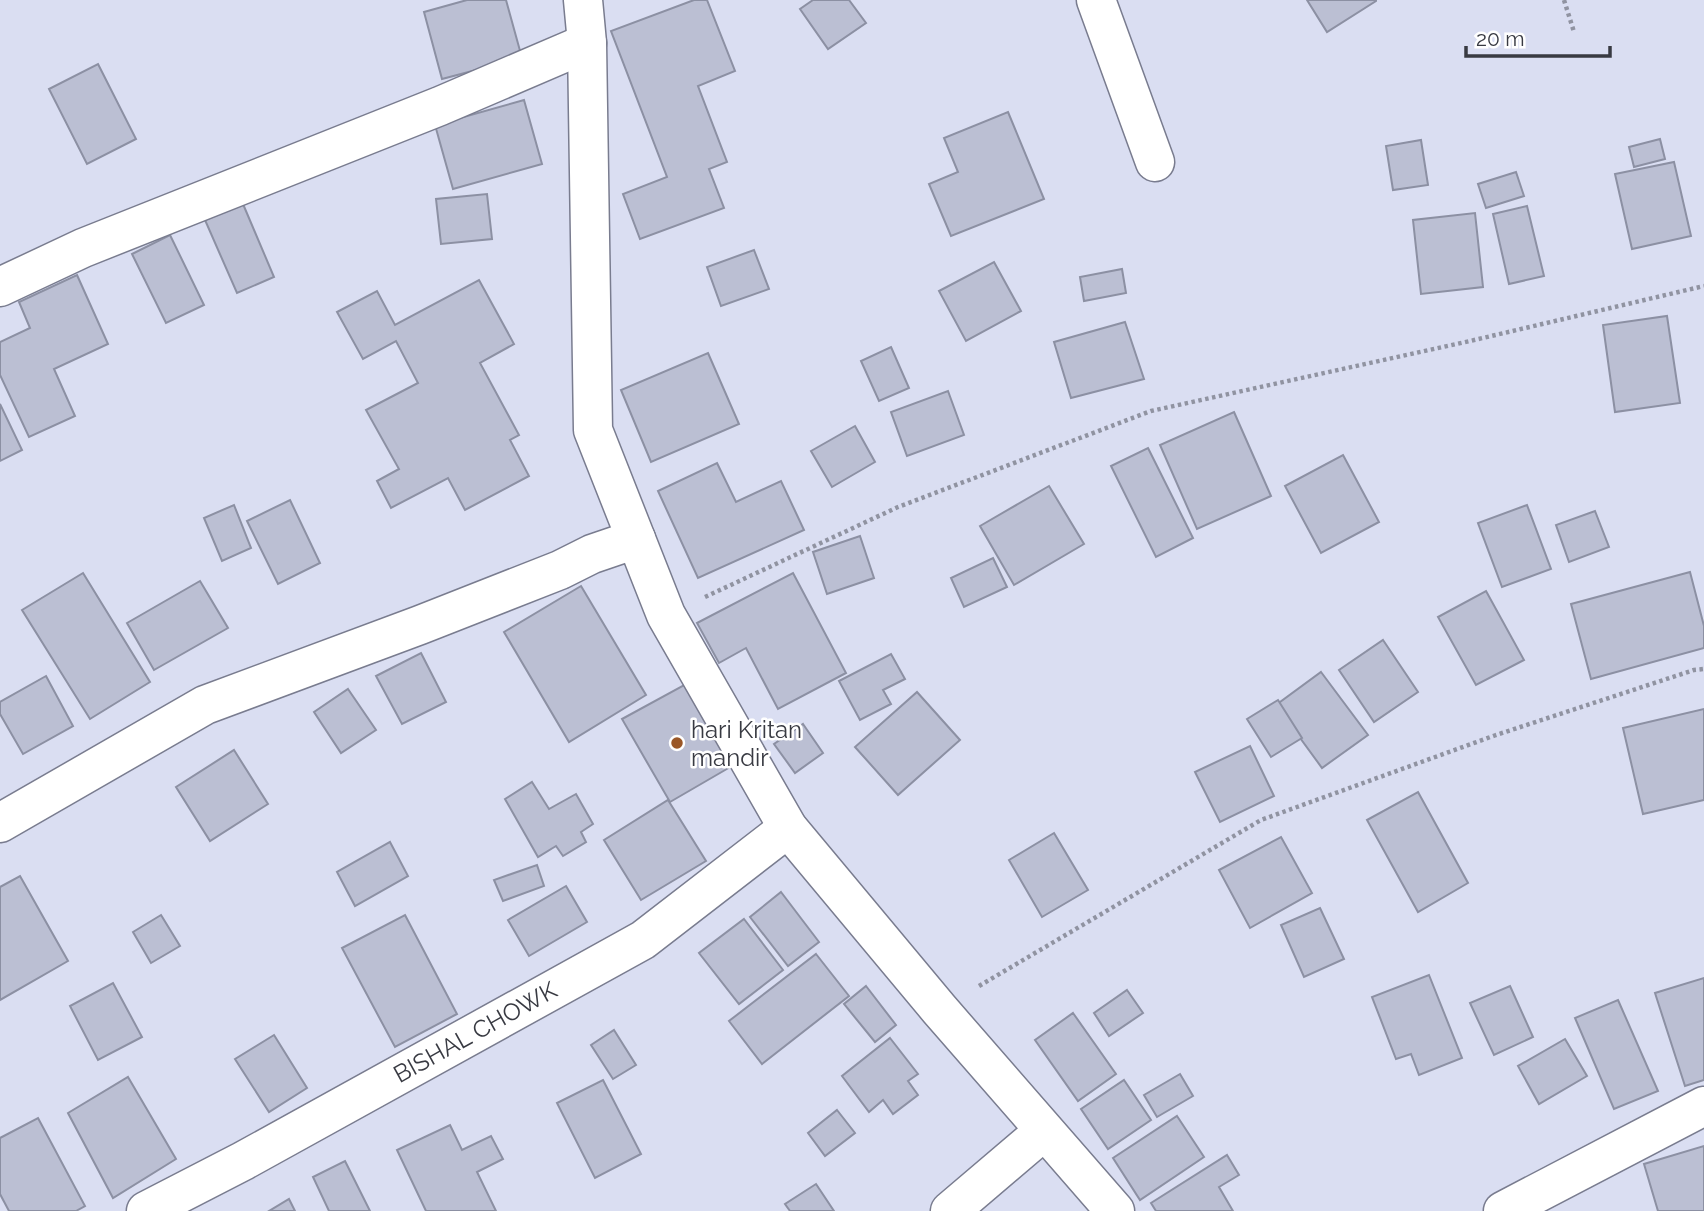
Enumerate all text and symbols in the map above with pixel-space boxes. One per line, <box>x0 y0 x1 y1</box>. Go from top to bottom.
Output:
scale bar <box>1466 14 1610 58</box>
text: 20 m <box>1476 26 1524 51</box>
place label: hari Kritan mandir <box>691 715 802 772</box>
marker: hari Kritan mandir <box>669 735 685 751</box>
street label: BISHAL CHOWK <box>388 975 562 1089</box>

